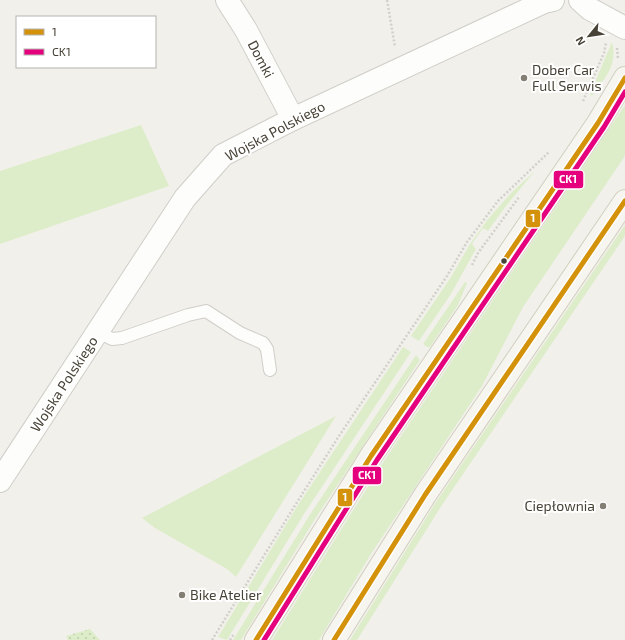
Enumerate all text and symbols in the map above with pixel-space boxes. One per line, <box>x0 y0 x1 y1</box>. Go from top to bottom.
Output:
legend <box>16 16 156 68</box>
north arrow <box>569 16 609 56</box>
text: 1 <box>52 24 57 38</box>
text: N <box>572 35 588 48</box>
street label: Domki <box>245 37 278 80</box>
text: CK1 <box>52 44 71 58</box>
place label: Dober Car Full Serwis <box>532 61 602 94</box>
marker: Dober Car Full Serwis <box>519 73 529 83</box>
street label: Wojska Polskiego <box>222 97 328 164</box>
line badge: CK1 <box>553 170 584 189</box>
text: CK1 <box>559 172 577 185</box>
line badge: 1 <box>525 209 541 228</box>
text: 1 <box>531 211 535 224</box>
unlabelled marker <box>499 256 509 266</box>
street label: Wojska Polskiego <box>26 333 101 435</box>
line badge: CK1 <box>352 466 382 485</box>
text: CK1 <box>358 468 376 481</box>
line badge: 1 <box>337 488 353 507</box>
text: 1 <box>343 490 347 503</box>
place label: Ciepłownia <box>525 497 595 514</box>
marker: Ciepłownia <box>598 501 608 511</box>
place label: Bike Atelier <box>190 586 262 603</box>
marker: Bike Atelier <box>177 590 187 600</box>

